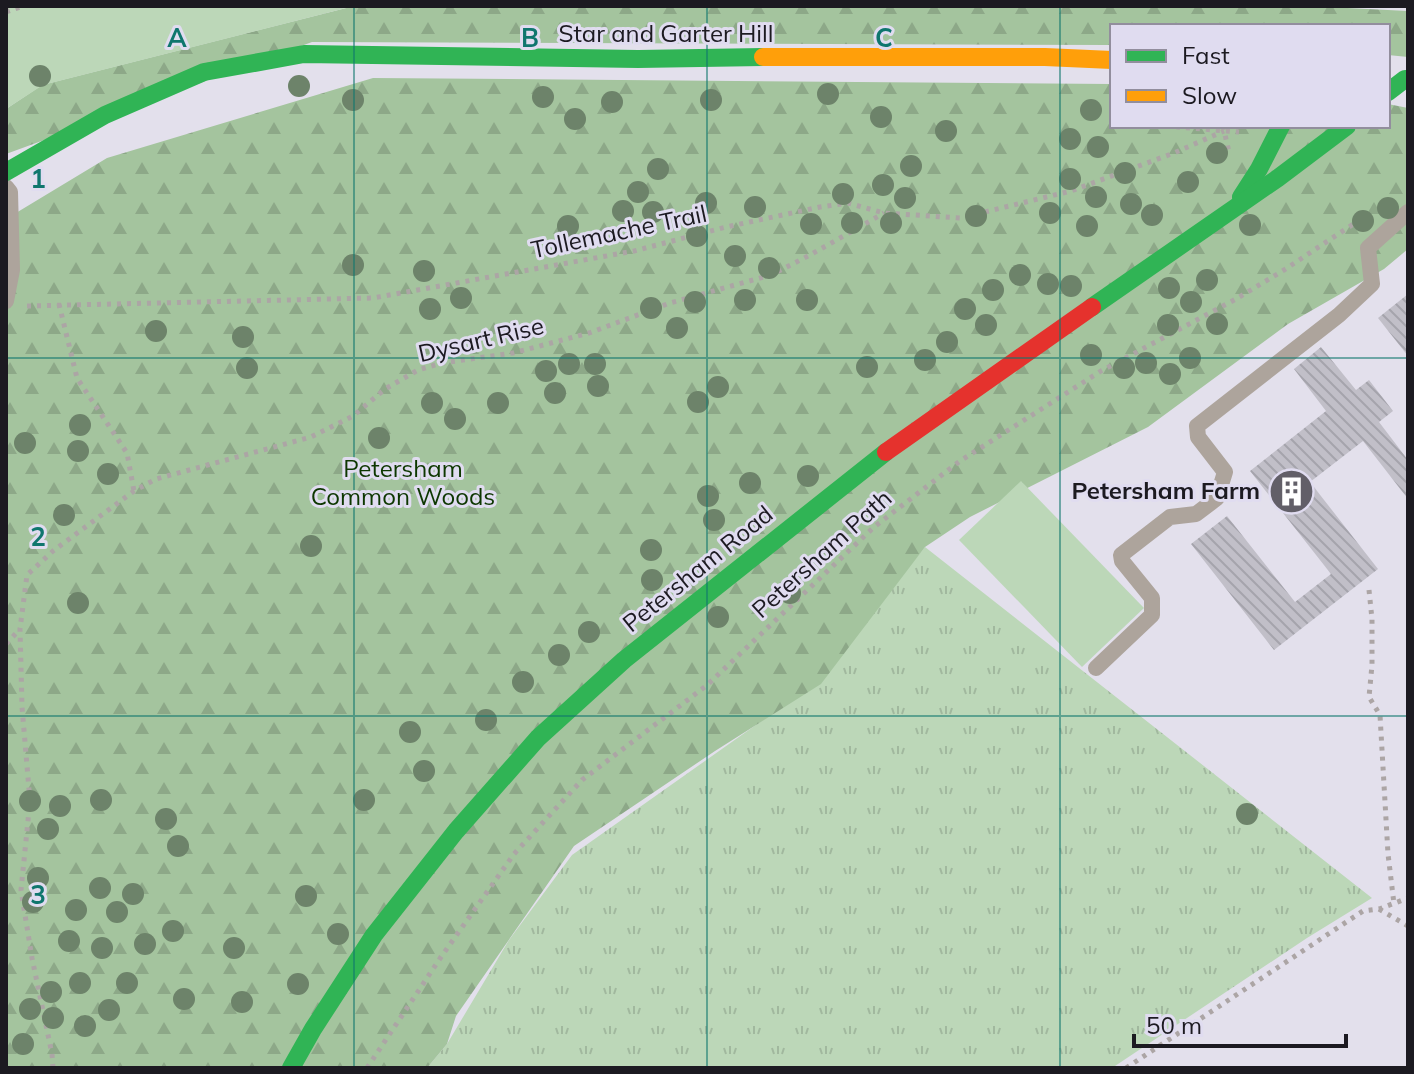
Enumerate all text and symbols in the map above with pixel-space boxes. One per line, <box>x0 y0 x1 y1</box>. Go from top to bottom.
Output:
street label: Star and Garter Hill <box>559 18 773 48</box>
text: A <box>167 21 187 54</box>
text: B <box>521 21 539 54</box>
text: C <box>875 21 893 54</box>
legend <box>1110 24 1390 128</box>
text: Fast <box>1182 40 1230 70</box>
text: Slow <box>1182 80 1237 110</box>
text: 1 <box>30 162 46 195</box>
street label: Tollemache Trail <box>528 198 709 264</box>
street label: Dysart Rise <box>415 310 547 368</box>
park label: Petersham Common Woods <box>311 453 495 511</box>
building icon: Petersham Farm <box>1267 467 1315 515</box>
place label: Petersham Farm <box>1071 475 1260 505</box>
street label: Petersham Path <box>745 483 897 624</box>
street label: Petersham Road <box>616 498 779 638</box>
text: 2 <box>30 520 46 553</box>
text: 3 <box>30 878 46 911</box>
scale bar <box>1134 998 1346 1048</box>
text: 50 m <box>1146 1010 1202 1040</box>

